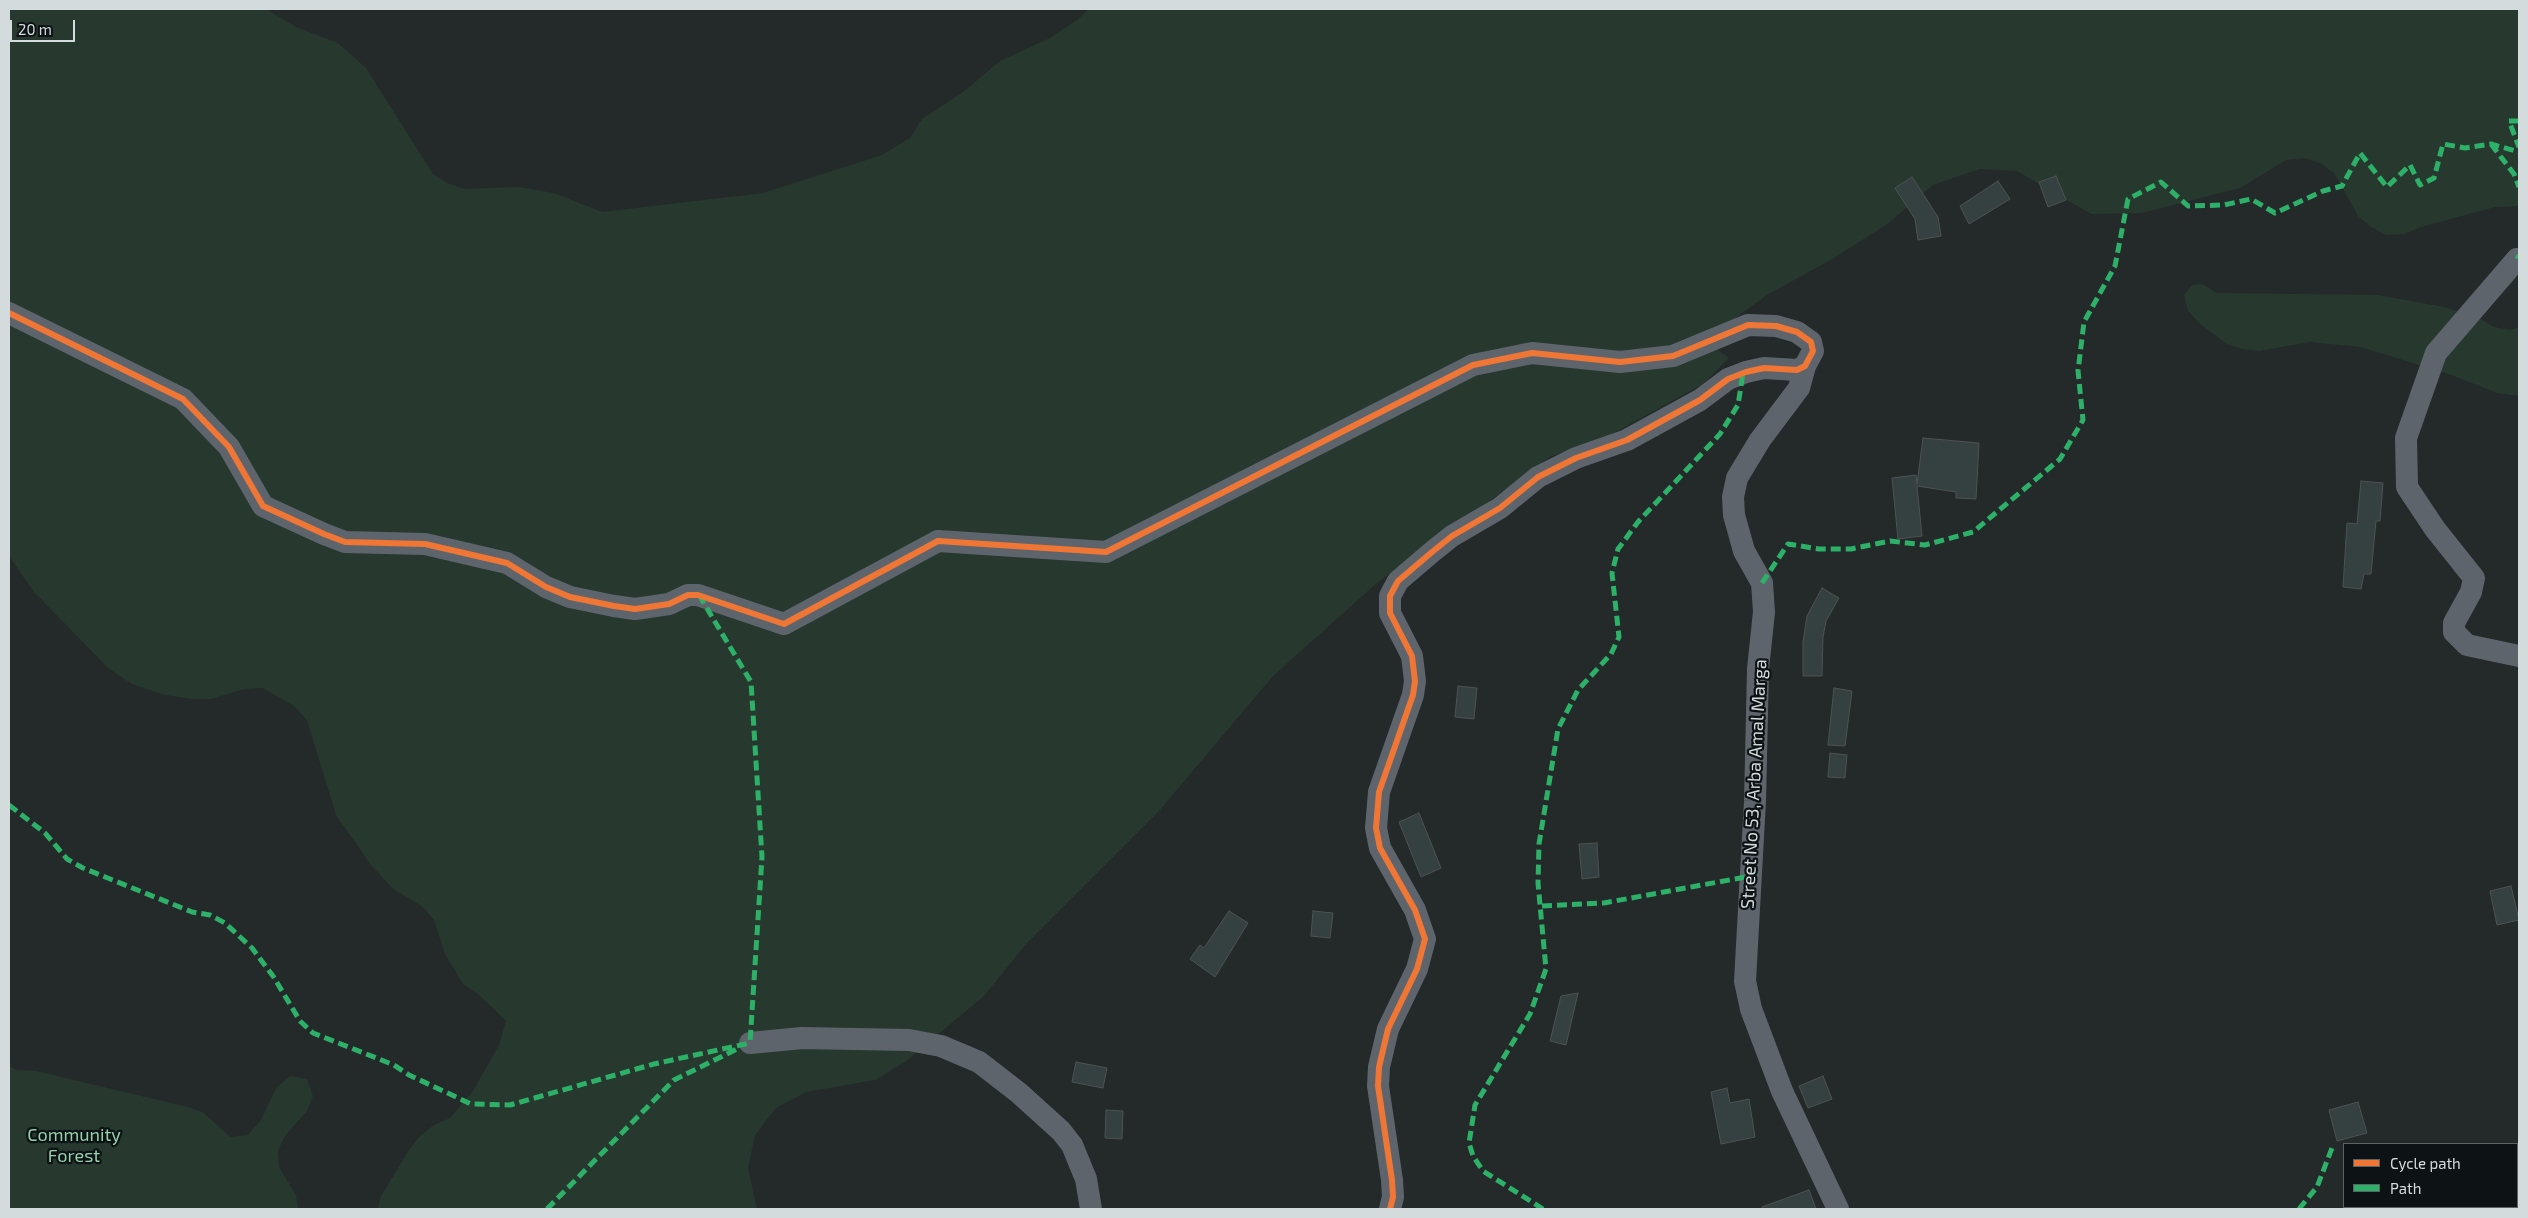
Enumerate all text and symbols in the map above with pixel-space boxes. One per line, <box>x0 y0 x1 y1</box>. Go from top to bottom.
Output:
scale bar <box>12 10 78 42</box>
text: 20 m <box>18 20 52 38</box>
street label: Street No 53, Arba Amal Marga <box>1737 659 1771 909</box>
park label: Community Forest <box>27 1124 121 1166</box>
legend <box>2343 1143 2518 1208</box>
text: Cycle path <box>2390 1154 2461 1172</box>
text: Path <box>2390 1179 2421 1197</box>

